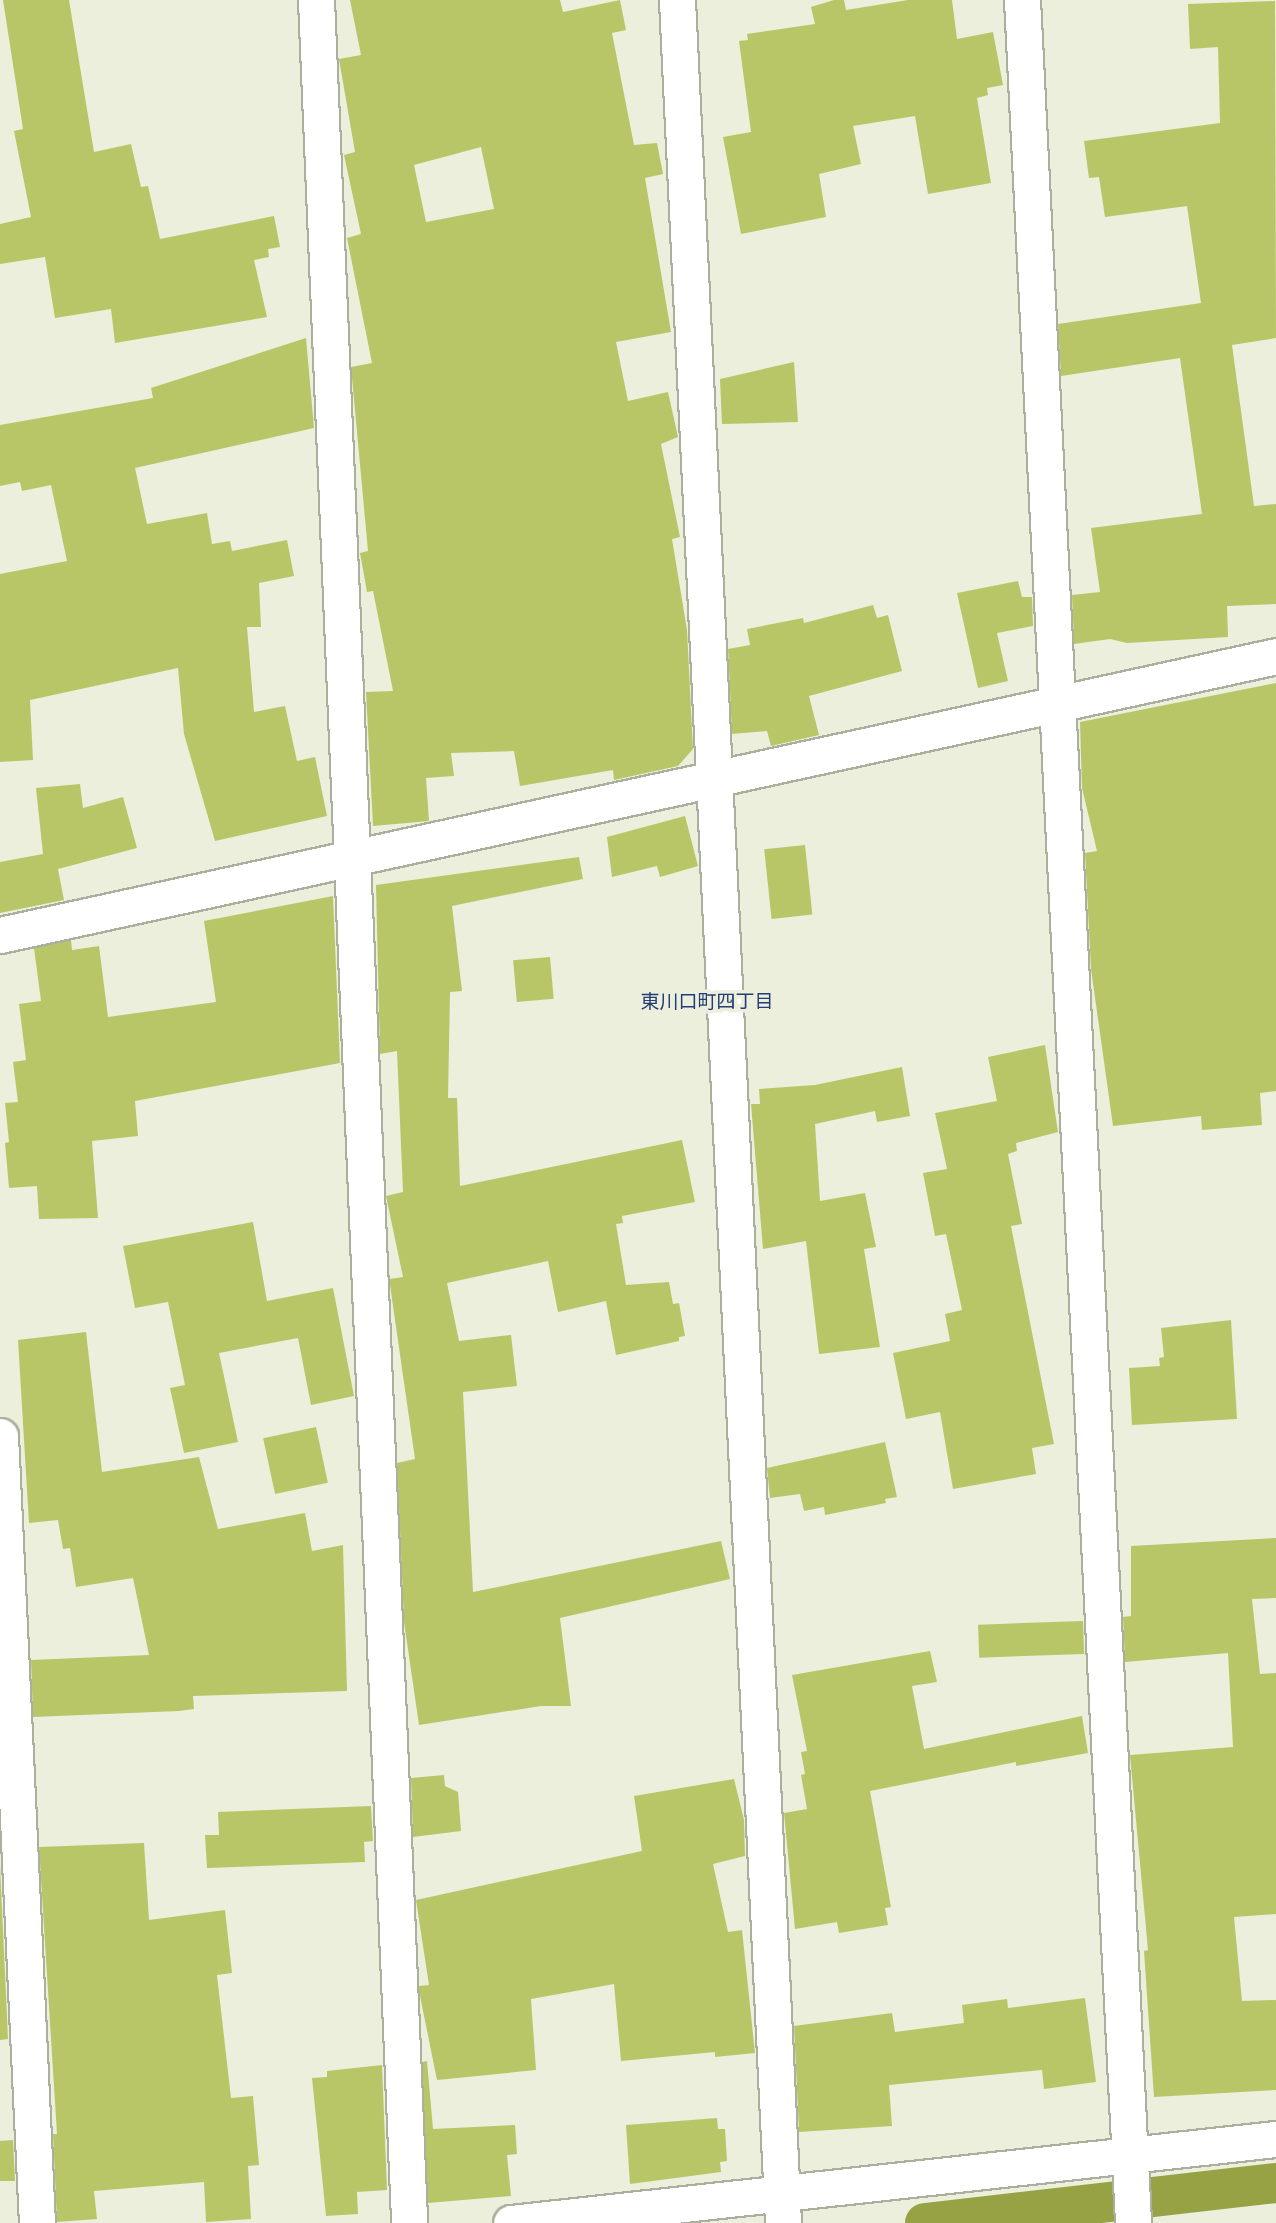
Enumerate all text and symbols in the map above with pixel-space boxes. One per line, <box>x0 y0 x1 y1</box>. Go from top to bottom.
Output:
district label: 東川口町四丁目 <box>641 991 773 1013</box>

